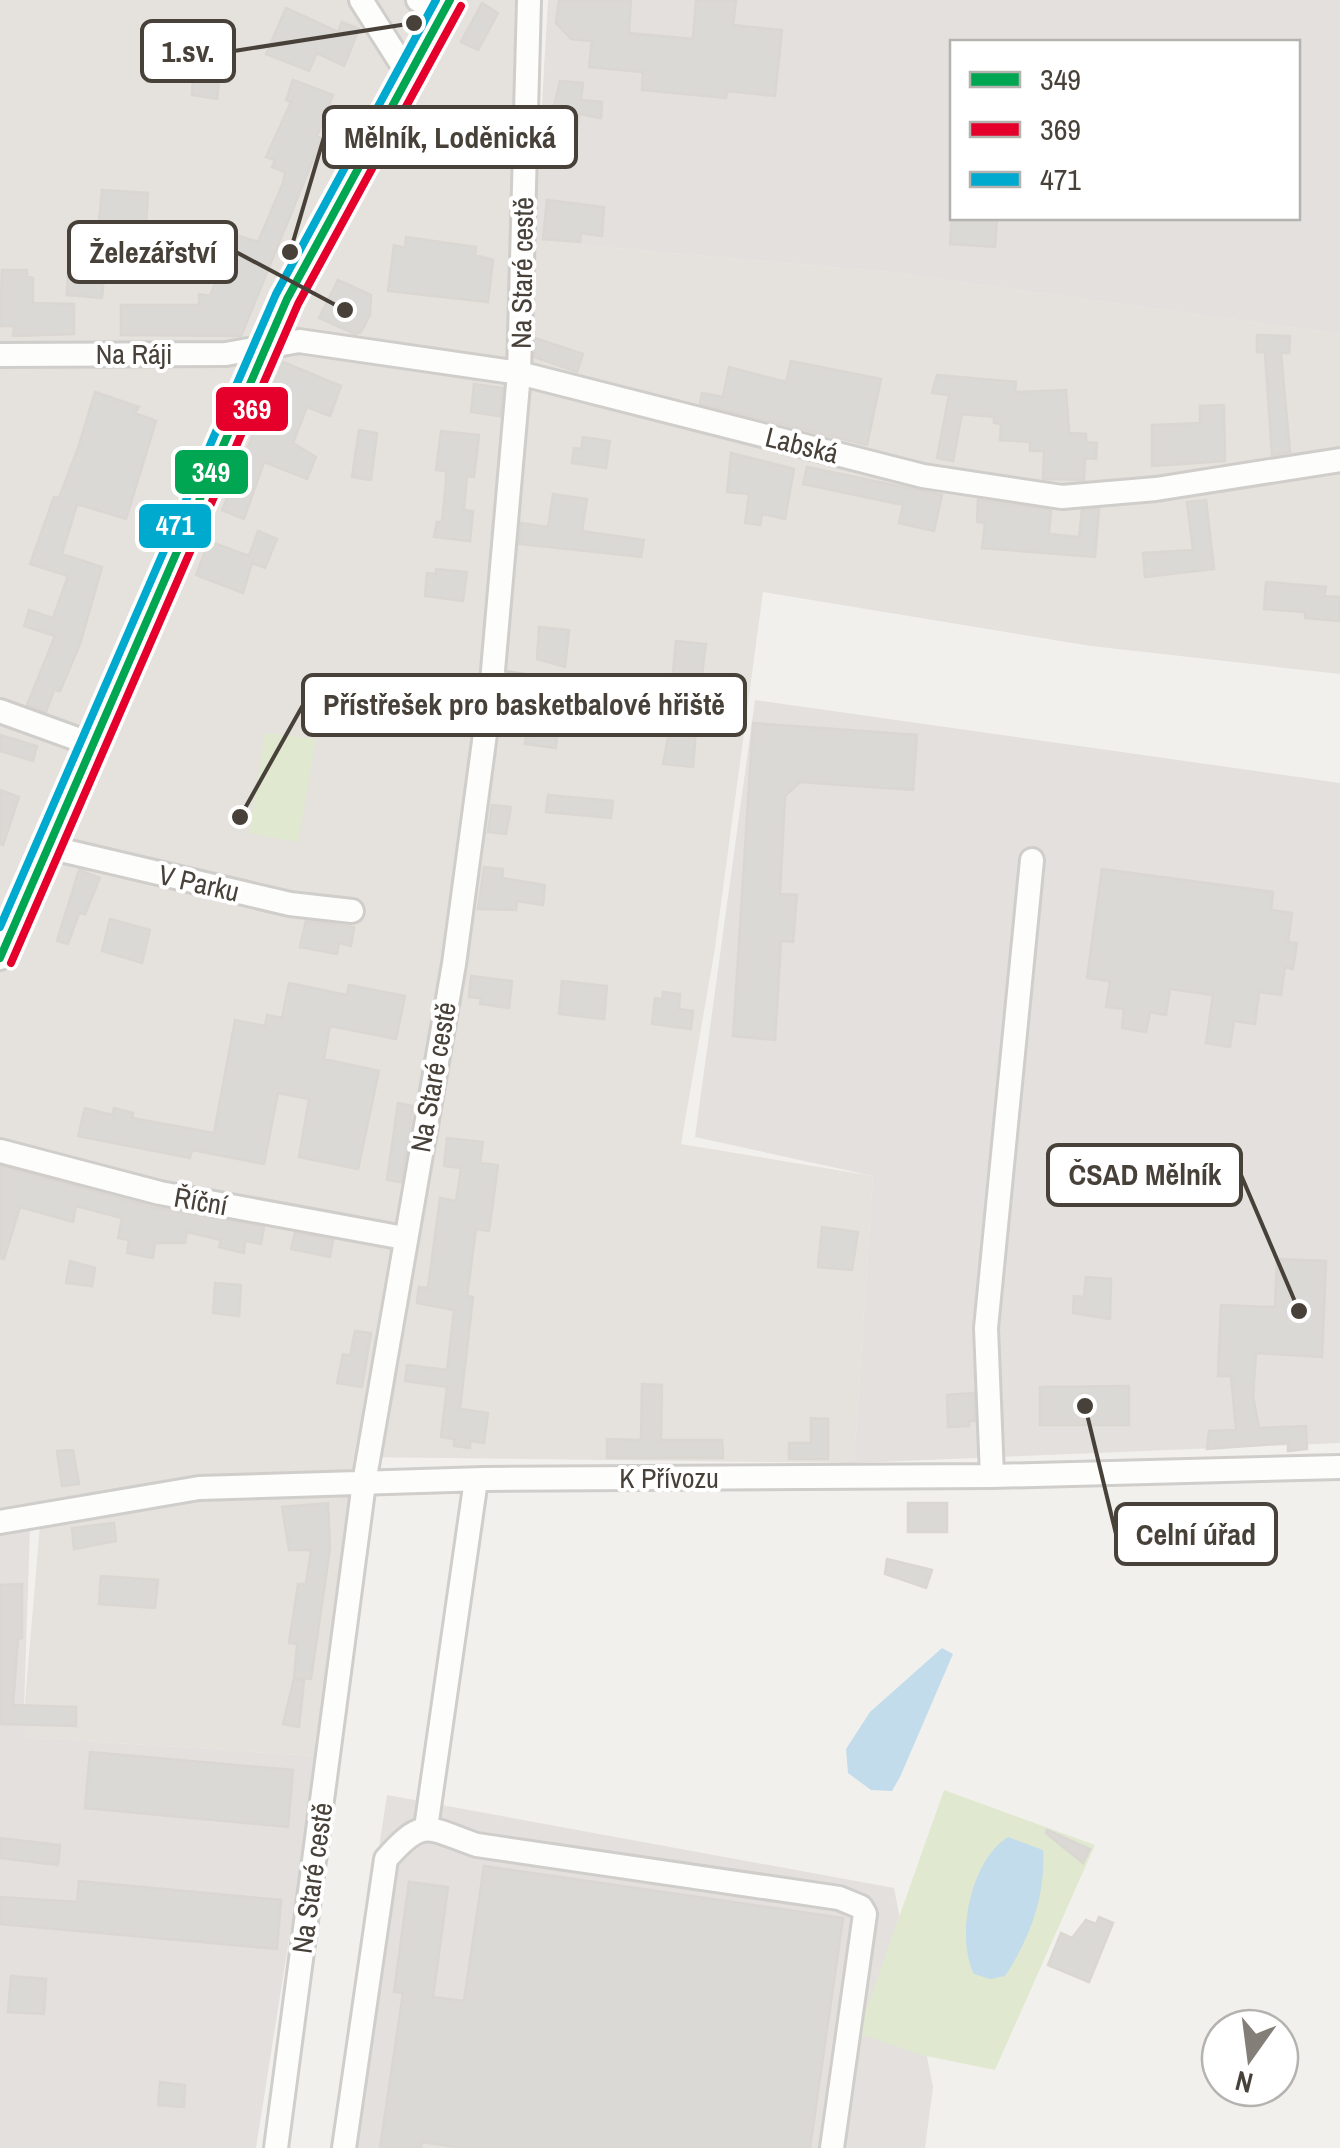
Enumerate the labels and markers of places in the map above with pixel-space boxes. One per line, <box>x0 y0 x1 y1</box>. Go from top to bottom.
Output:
callout: 1.sv. <box>142 21 234 81</box>
callout: Mělník, Loděnická <box>324 107 576 167</box>
callout: Železářství <box>69 222 236 282</box>
callout: Přístřešek pro basketbalové hřiště <box>303 675 745 735</box>
callout: ČSAD Mělník <box>1048 1145 1241 1205</box>
callout: Celní úřad <box>1116 1504 1276 1564</box>

